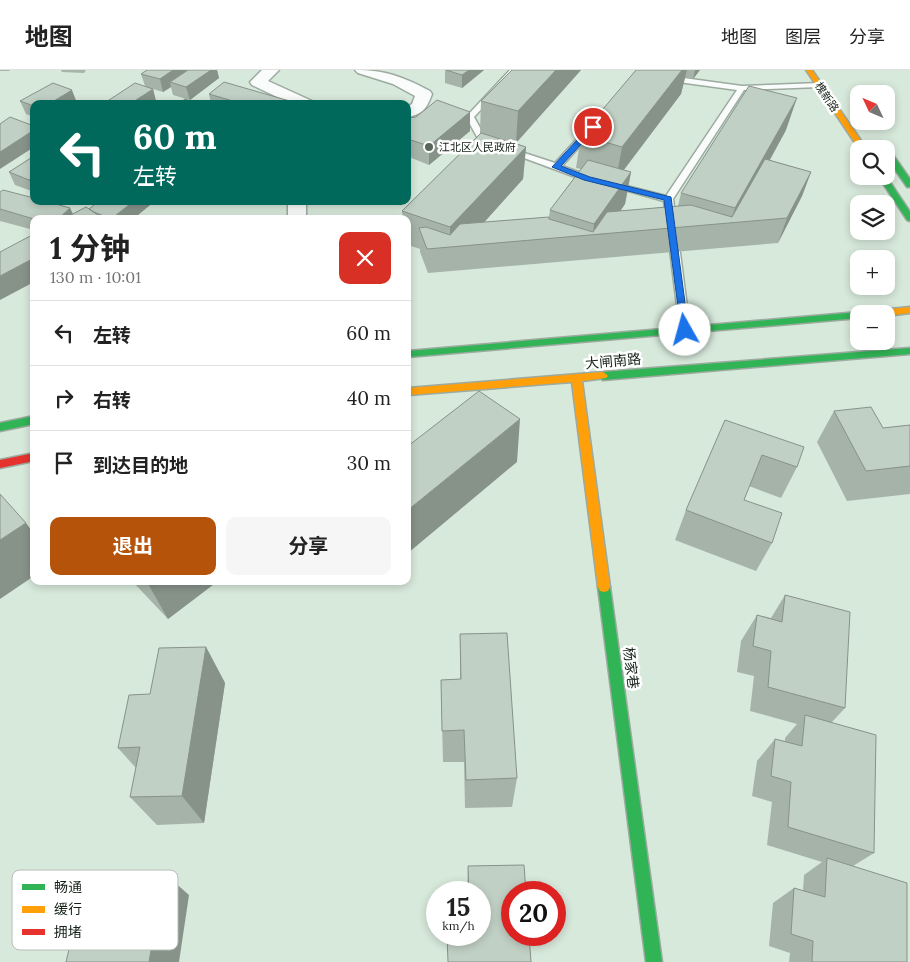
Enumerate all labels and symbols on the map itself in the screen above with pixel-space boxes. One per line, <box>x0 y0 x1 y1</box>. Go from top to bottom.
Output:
street label: 槐新路 <box>812 79 842 115</box>
north arrow <box>850 85 895 130</box>
pin <box>572 106 614 148</box>
place label: 江北区人民政府 <box>439 140 516 154</box>
marker: 江北区人民政府 <box>423 141 435 153</box>
position arrow <box>658 303 710 355</box>
street label: 大闸南路 <box>584 350 642 372</box>
street label: 杨家巷 <box>620 646 642 690</box>
legend <box>12 870 178 950</box>
text: 畅通 <box>54 878 82 896</box>
speed limit sign: 20 <box>501 881 566 946</box>
text: 缓行 <box>54 900 82 918</box>
text: 拥堵 <box>54 923 82 941</box>

